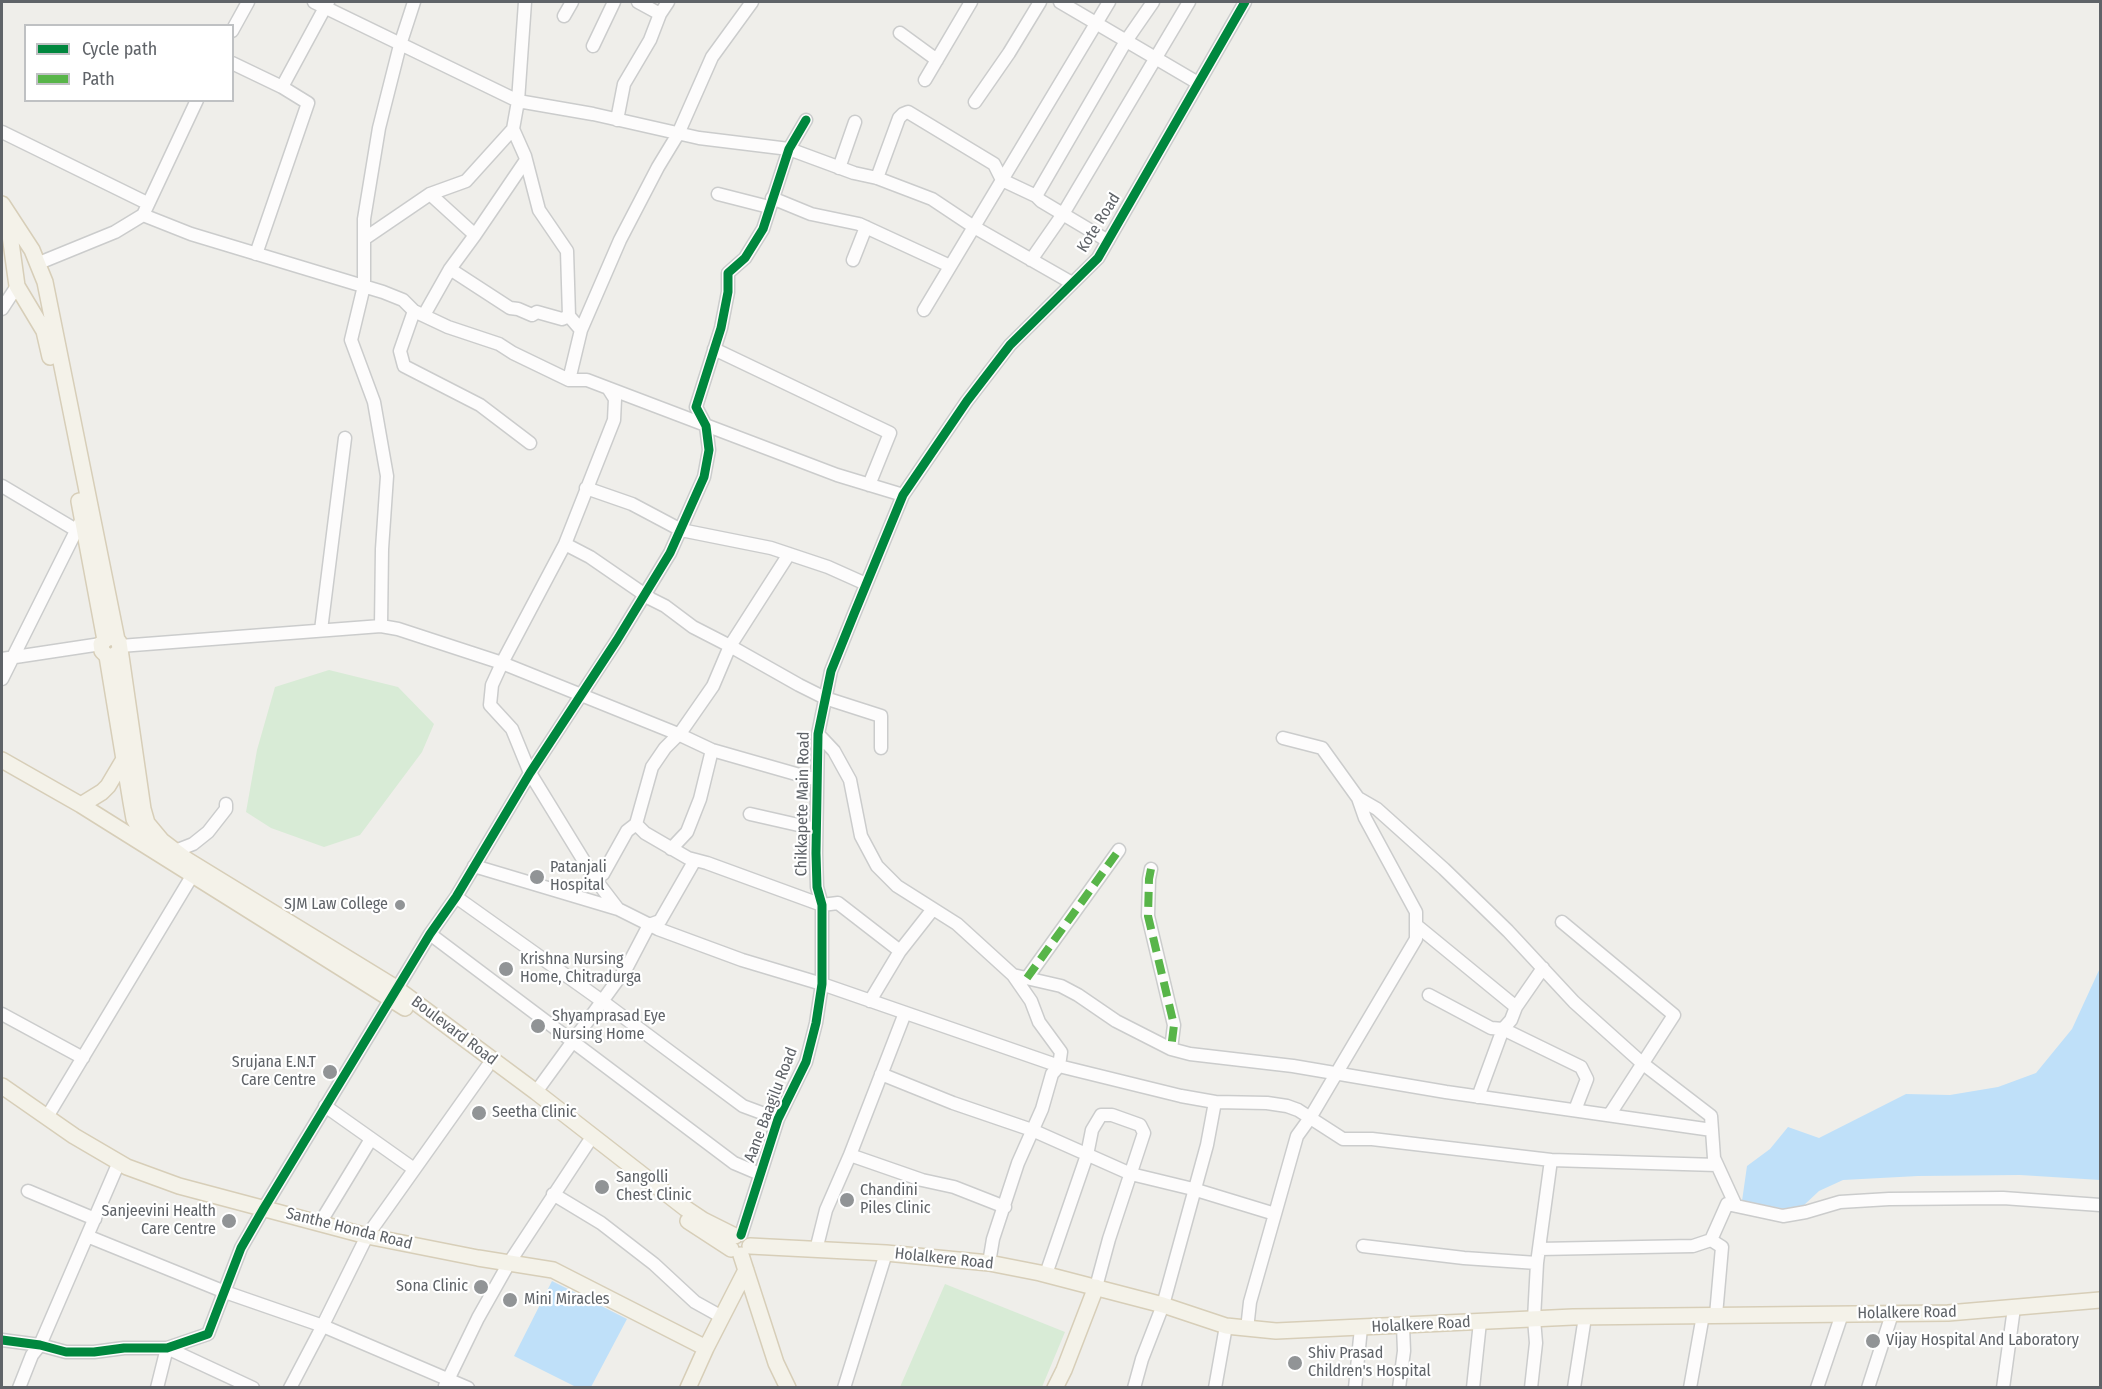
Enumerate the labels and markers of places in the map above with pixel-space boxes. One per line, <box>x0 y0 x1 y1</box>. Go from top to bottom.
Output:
place label: Patanjali Hospital <box>550 858 607 896</box>
marker: Patanjali Hospital <box>528 868 546 886</box>
place label: SJM Law College <box>284 895 388 915</box>
marker: SJM Law College <box>393 898 407 912</box>
place label: Krishna Nursing Home, Chitradurga <box>520 950 641 988</box>
marker: Krishna Nursing Home, Chitradurga <box>497 960 515 978</box>
place label: Shyamprasad Eye Nursing Home <box>552 1007 666 1045</box>
marker: Shyamprasad Eye Nursing Home <box>529 1017 547 1035</box>
place label: Srujana E.N.T Care Centre <box>232 1053 316 1091</box>
marker: Srujana E.N.T Care Centre <box>321 1063 339 1081</box>
place label: Seetha Clinic <box>492 1103 577 1123</box>
marker: Seetha Clinic <box>470 1104 488 1122</box>
place label: Sangolli Chest Clinic <box>616 1168 692 1206</box>
marker: Sangolli Chest Clinic <box>593 1178 611 1196</box>
place label: Chandini Piles Clinic <box>860 1181 931 1219</box>
marker: Chandini Piles Clinic <box>838 1191 856 1209</box>
place label: Sanjeevini Health Care Centre <box>102 1202 216 1240</box>
marker: Sanjeevini Health Care Centre <box>220 1212 238 1230</box>
place label: Sona Clinic <box>396 1277 468 1297</box>
marker: Sona Clinic <box>472 1278 490 1296</box>
place label: Mini Miracles <box>524 1290 610 1310</box>
marker: Mini Miracles <box>501 1291 519 1309</box>
place label: Vijay Hospital And Laboratory <box>1886 1331 2079 1351</box>
marker: Vijay Hospital And Laboratory <box>1864 1332 1882 1350</box>
place label: Shiv Prasad Children's Hospital <box>1308 1344 1431 1382</box>
marker: Shiv Prasad Children's Hospital <box>1286 1354 1304 1372</box>

